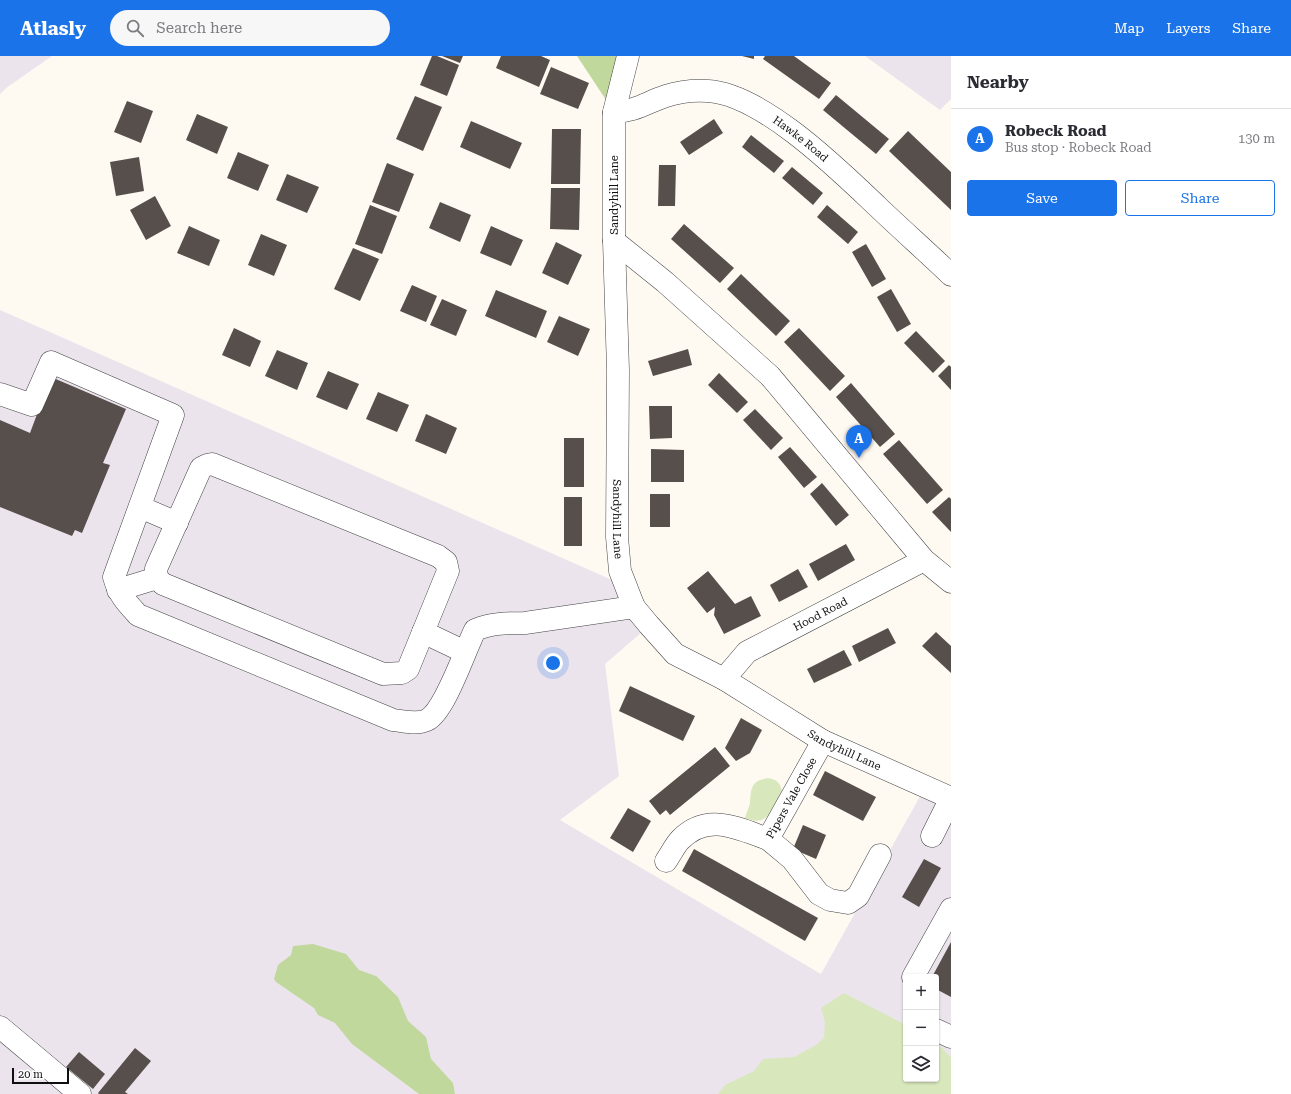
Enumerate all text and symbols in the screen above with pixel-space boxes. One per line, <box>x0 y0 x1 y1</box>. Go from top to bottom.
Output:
search box <box>110 10 390 46</box>
text: Atlasly <box>20 17 86 40</box>
icon: search <box>124 17 146 39</box>
text: Search here <box>156 19 242 37</box>
text: Map <box>1114 20 1144 36</box>
text: Layers <box>1166 20 1210 36</box>
text: Share <box>1232 20 1271 36</box>
text: Nearby <box>967 72 1029 92</box>
street label: Hawke Road <box>770 114 831 165</box>
text: Robeck Road <box>1005 122 1106 140</box>
text: A <box>975 131 985 146</box>
text: 130 m <box>1238 131 1275 146</box>
text: Bus stop · Robeck Road <box>1005 140 1152 155</box>
street label: Sandyhill Lane <box>608 155 621 235</box>
button: Save <box>967 180 1117 216</box>
button: Share <box>1125 180 1275 216</box>
pin: A <box>846 425 872 458</box>
street label: Sandyhill Lane <box>610 479 625 560</box>
street label: Hood Road <box>791 595 850 634</box>
your location <box>543 653 563 673</box>
street label: Sandyhill Lane <box>805 727 883 773</box>
street label: Pipers Vale Close <box>764 755 819 841</box>
map controls <box>903 974 939 1082</box>
button: + <box>903 974 939 1010</box>
button: − <box>903 1010 939 1046</box>
button: layers <box>903 1046 939 1082</box>
scale bar <box>12 1066 69 1085</box>
text: 20 m <box>18 1068 43 1081</box>

